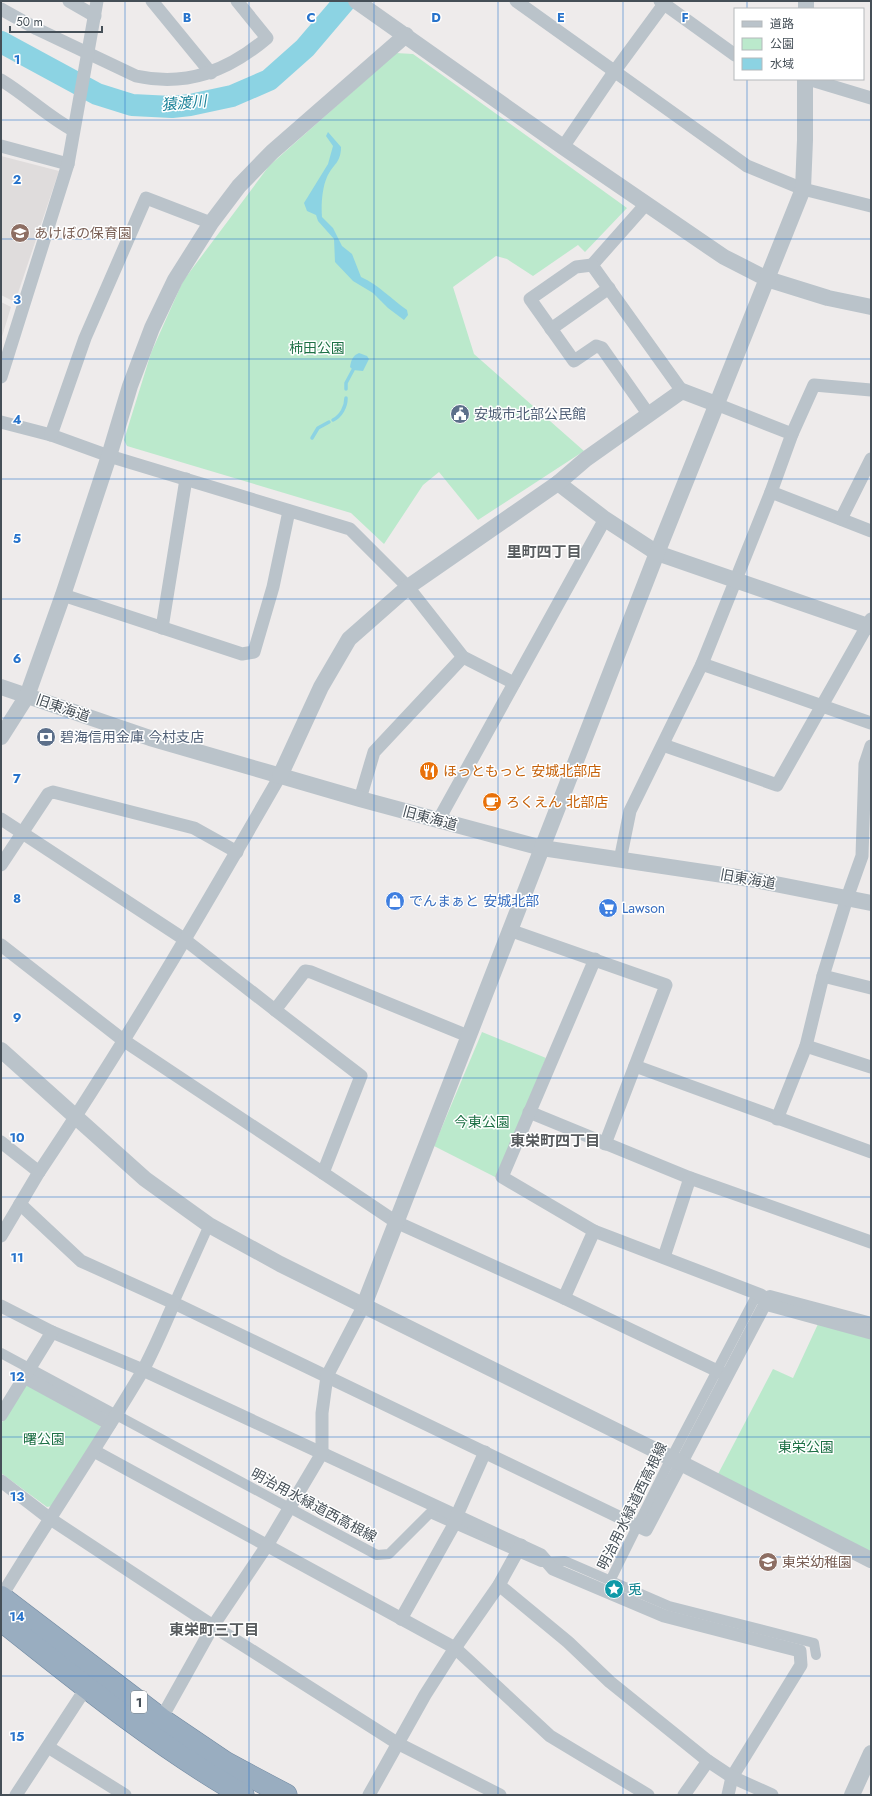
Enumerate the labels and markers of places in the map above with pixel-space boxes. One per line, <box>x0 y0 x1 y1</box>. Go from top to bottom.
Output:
school or university icon: あけぼの保育園 <box>9 222 31 244</box>
place label: あけぼの保育園 <box>34 223 132 243</box>
public building icon: 安城市北部公民館 <box>449 403 471 425</box>
place label: 安城市北部公民館 <box>474 404 586 424</box>
bank icon: 碧海信用金庫 今村支店 <box>35 726 57 748</box>
place label: 碧海信用金庫 今村支店 <box>60 727 204 747</box>
restaurant icon: ほっともっと 安城北部店 <box>418 760 440 782</box>
place label: ほっともっと 安城北部店 <box>443 761 601 781</box>
cafe icon: ろくえん 北部店 <box>481 791 503 813</box>
place label: ろくえん 北部店 <box>506 792 608 812</box>
shop icon: でんまぁと 安城北部 <box>384 890 406 912</box>
place label: でんまぁと 安城北部 <box>409 891 539 911</box>
supermarket icon: Lawson <box>597 897 619 919</box>
place label: Lawson <box>622 898 665 918</box>
school or university icon: 東栄幼稚園 <box>757 1551 779 1573</box>
place label: 東栄幼稚園 <box>782 1552 852 1572</box>
place icon: 兎 <box>603 1578 625 1600</box>
place label: 兎 <box>628 1579 642 1599</box>

